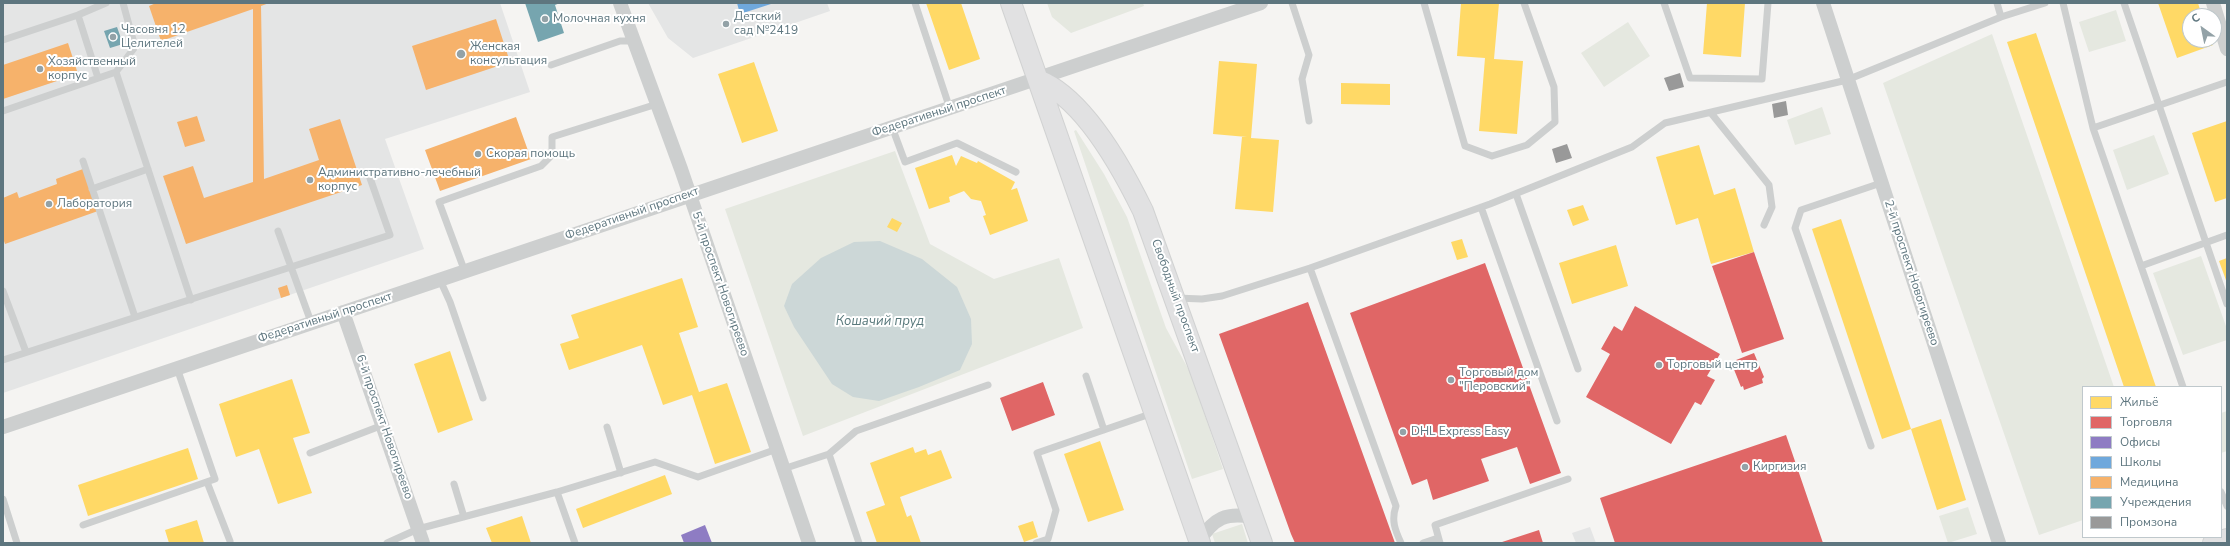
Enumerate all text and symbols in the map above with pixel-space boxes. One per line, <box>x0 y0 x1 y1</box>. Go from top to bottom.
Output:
north arrow <box>2182 8 2222 48</box>
place label: Детский сад №2419 <box>734 10 798 38</box>
text: С <box>2189 10 2203 27</box>
place label: Молочная кухня <box>553 12 646 26</box>
marker: Молочная кухня <box>540 14 550 24</box>
marker: Детский сад №2419 <box>721 19 731 29</box>
place label: Часовня 12 Целителей <box>121 23 186 51</box>
marker: Часовня 12 Целителей <box>108 32 118 42</box>
place label: Женская консультация <box>470 40 547 68</box>
marker: Женская консультация <box>455 48 467 60</box>
place label: Хозяйственный корпус <box>48 55 136 83</box>
marker: Хозяйственный корпус <box>35 64 45 74</box>
street label: Федеративный проспект <box>870 83 1008 141</box>
place label: Скорая помощь <box>486 147 575 161</box>
marker: Скорая помощь <box>473 149 483 159</box>
place label: Административно-лечебный корпус <box>318 166 481 194</box>
marker: Административно-лечебный корпус <box>305 175 315 185</box>
street label: Федеративный проспект <box>563 184 701 244</box>
place label: Лаборатория <box>57 197 132 211</box>
street label: 2-й проспект Новогиреево <box>1881 198 1941 348</box>
marker: Лаборатория <box>44 199 54 209</box>
street label: 5-й проспект Новогиреево <box>688 210 752 358</box>
street label: Свободный проспект <box>1148 237 1202 355</box>
street label: Федеративный проспект <box>256 289 394 347</box>
water label: Кошачий пруд <box>836 314 924 330</box>
street label: 6-й проспект Новогиреево <box>352 353 416 501</box>
place label: Торговый центр <box>1667 358 1758 372</box>
marker: Торговый центр <box>1654 360 1664 370</box>
place label: Торговый дом "Перовский" <box>1459 366 1538 394</box>
marker: Торговый дом "Перовский" <box>1446 375 1456 385</box>
legend <box>2082 386 2222 538</box>
text: Жильё <box>2120 394 2158 410</box>
text: Торговля <box>2120 414 2172 430</box>
place label: DHL Express Easy <box>1411 425 1509 439</box>
marker: DHL Express Easy <box>1398 427 1408 437</box>
text: Офисы <box>2120 434 2160 450</box>
text: Школы <box>2120 454 2161 470</box>
place label: Киргизия <box>1753 460 1806 474</box>
marker: Киргизия <box>1740 462 1750 472</box>
text: Медицина <box>2120 474 2179 490</box>
text: Учреждения <box>2120 494 2192 510</box>
text: Промзона <box>2120 514 2177 530</box>

